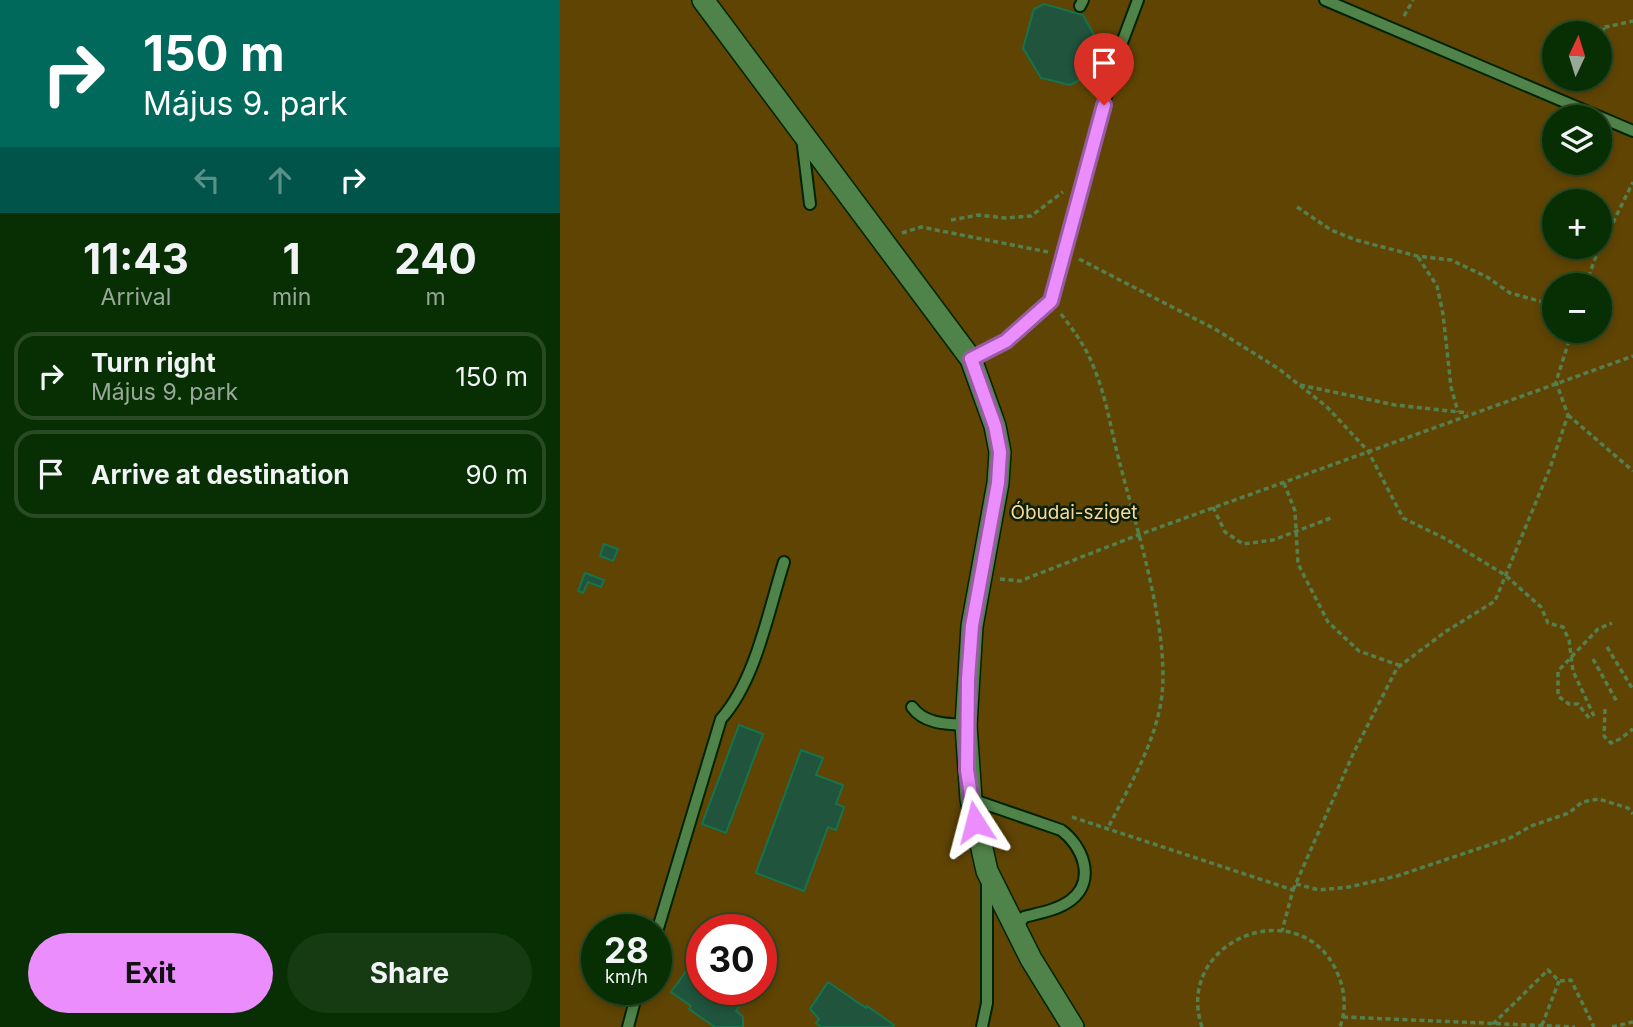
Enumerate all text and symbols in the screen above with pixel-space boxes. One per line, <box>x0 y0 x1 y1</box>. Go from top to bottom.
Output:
north arrow <box>1542 21 1612 91</box>
map controls <box>1542 21 1612 343</box>
text: 150 m <box>143 24 285 83</box>
icon: right <box>28 28 119 119</box>
pin <box>1074 33 1134 105</box>
icon: arrive <box>1085 44 1123 82</box>
text: Május 9. park <box>143 84 348 123</box>
button: layers <box>1542 105 1612 175</box>
icon: left <box>188 161 226 199</box>
icon: ahead <box>261 161 299 199</box>
icon: right <box>334 161 372 199</box>
button: + <box>1542 189 1612 259</box>
text: 11:43 <box>83 233 189 284</box>
text: 1 <box>283 233 301 284</box>
text: 240 <box>394 233 477 284</box>
button: − <box>1542 273 1612 343</box>
text: Arrival <box>101 283 171 311</box>
text: min <box>272 283 311 311</box>
text: m <box>426 283 446 311</box>
text: Turn right <box>91 347 216 378</box>
icon: right <box>32 357 70 395</box>
text: 150 m <box>455 361 528 392</box>
text: Május 9. park <box>91 378 238 406</box>
icon: arrive <box>32 455 70 493</box>
text: Arrive at destination <box>91 459 350 490</box>
text: 90 m <box>465 459 528 490</box>
park label: Óbudai-sziget <box>1010 501 1138 524</box>
position arrow <box>938 785 1012 859</box>
speed limit sign: 30 <box>686 914 777 1005</box>
text: 28 <box>604 929 649 971</box>
button: Exit <box>28 933 273 1013</box>
button: Share <box>287 933 532 1013</box>
text: km/h <box>605 966 648 987</box>

